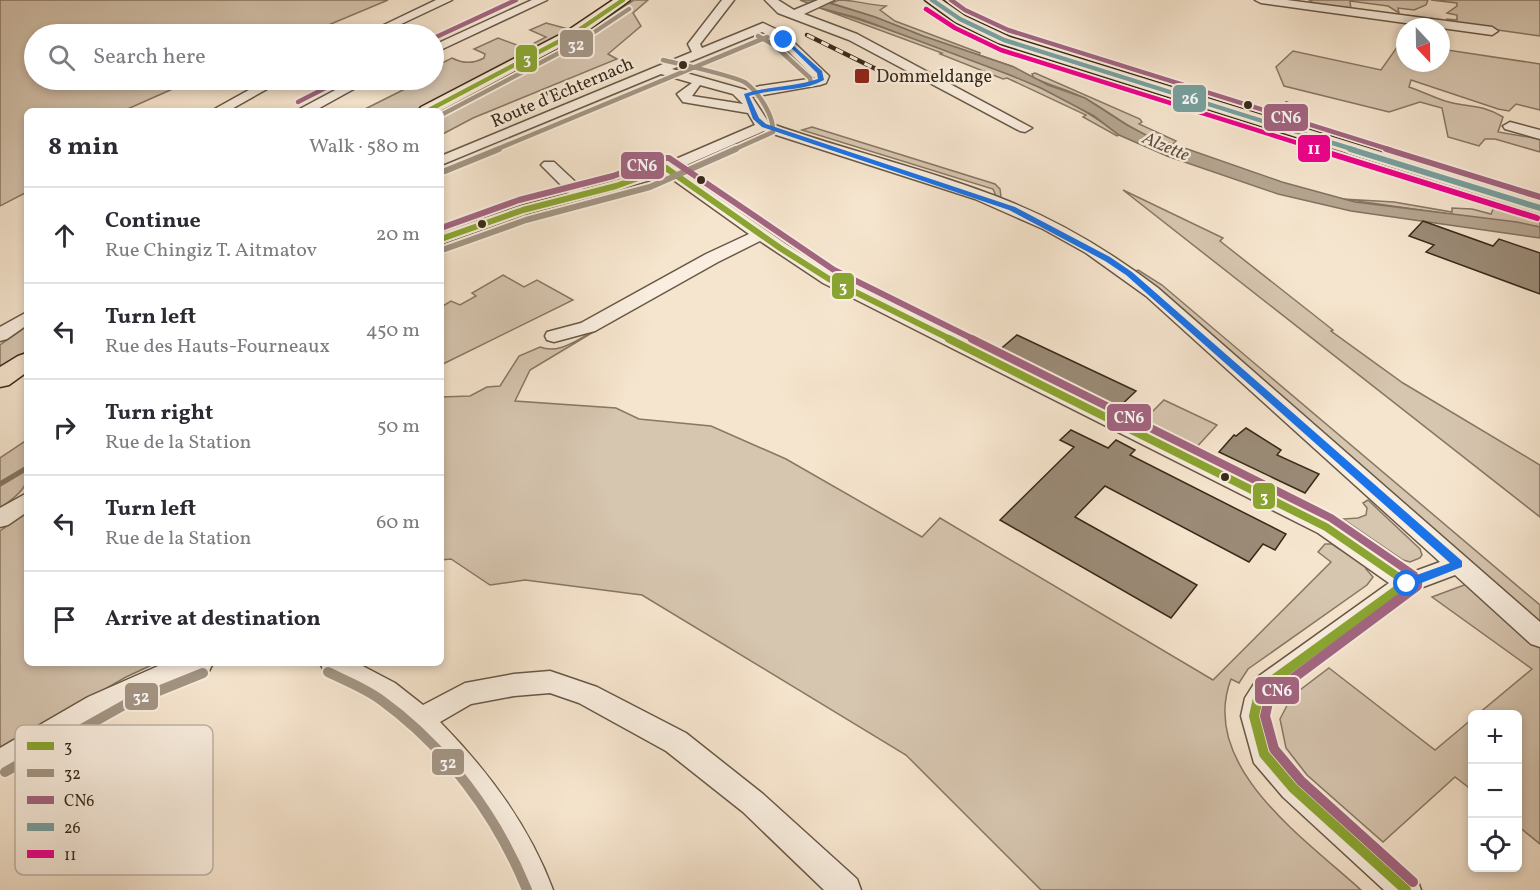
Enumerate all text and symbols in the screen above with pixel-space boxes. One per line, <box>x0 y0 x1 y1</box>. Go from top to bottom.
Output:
north arrow <box>1396 18 1450 72</box>
search box <box>24 24 444 90</box>
route end <box>770 26 796 52</box>
line badge: 32 <box>559 29 594 58</box>
text: 32 <box>568 35 584 57</box>
icon: search <box>45 41 78 74</box>
text: Search here <box>93 42 206 73</box>
line badge: 3 <box>515 44 538 73</box>
text: 3 <box>523 49 531 71</box>
street label: Route d'Echternach <box>487 52 638 135</box>
unlabelled marker <box>677 59 689 71</box>
place label: Dommeldange <box>876 65 992 90</box>
marker: Dommeldange <box>853 67 871 85</box>
line badge: 26 <box>1172 84 1207 113</box>
text: 26 <box>1181 89 1199 111</box>
unlabelled marker <box>1242 99 1254 111</box>
line badge: CN6 <box>1263 103 1309 132</box>
text: CN6 <box>1271 108 1302 130</box>
water label: Alzette <box>1137 126 1193 169</box>
text: 8 min <box>48 129 119 165</box>
text: Walk · 580 m <box>309 133 420 161</box>
line badge: 11 <box>1297 134 1331 163</box>
text: 11 <box>1308 139 1320 161</box>
line badge: CN6 <box>620 151 665 180</box>
text: CN6 <box>627 156 658 178</box>
unlabelled marker <box>695 174 707 186</box>
text: Continue <box>105 206 201 237</box>
unlabelled marker <box>476 218 488 230</box>
icon: ahead <box>48 219 81 252</box>
text: 20 m <box>376 221 420 249</box>
text: Rue Chingiz T. Aitmatov <box>105 237 317 265</box>
line badge: 3 <box>831 272 855 300</box>
text: 3 <box>839 277 847 299</box>
text: Turn left <box>105 302 196 333</box>
icon: left <box>48 315 81 348</box>
text: 450 m <box>366 317 420 345</box>
text: Rue des Hauts-Fourneaux <box>105 333 330 361</box>
text: Turn right <box>105 398 213 429</box>
line badge: CN6 <box>1106 403 1152 432</box>
text: CN6 <box>1114 408 1145 430</box>
icon: right <box>48 411 81 444</box>
text: 50 m <box>377 413 420 441</box>
text: Rue de la Station <box>105 429 251 457</box>
unlabelled marker <box>1219 471 1231 483</box>
line badge: 3 <box>1252 482 1276 510</box>
text: 3 <box>1260 487 1268 509</box>
text: Turn left <box>105 494 196 525</box>
icon: left <box>48 507 81 540</box>
text: 60 m <box>376 509 420 537</box>
text: Rue de la Station <box>105 525 251 553</box>
route start <box>1393 570 1419 596</box>
icon: arrive <box>48 603 81 636</box>
text: Arrive at destination <box>105 604 321 635</box>
line badge: CN6 <box>1254 676 1300 705</box>
text: CN6 <box>1262 681 1293 703</box>
line badge: 32 <box>124 682 159 711</box>
text: 32 <box>133 687 149 709</box>
map controls <box>1468 710 1522 872</box>
button: + <box>1468 710 1522 764</box>
legend <box>15 725 213 875</box>
text: 3 <box>64 737 72 759</box>
line badge: 32 <box>431 748 465 776</box>
text: 32 <box>440 753 456 775</box>
text: 32 <box>64 764 81 786</box>
button: − <box>1468 764 1522 818</box>
text: CN6 <box>64 791 94 813</box>
text: 26 <box>64 818 81 840</box>
button: locate <box>1468 818 1522 872</box>
text: 11 <box>64 845 76 867</box>

